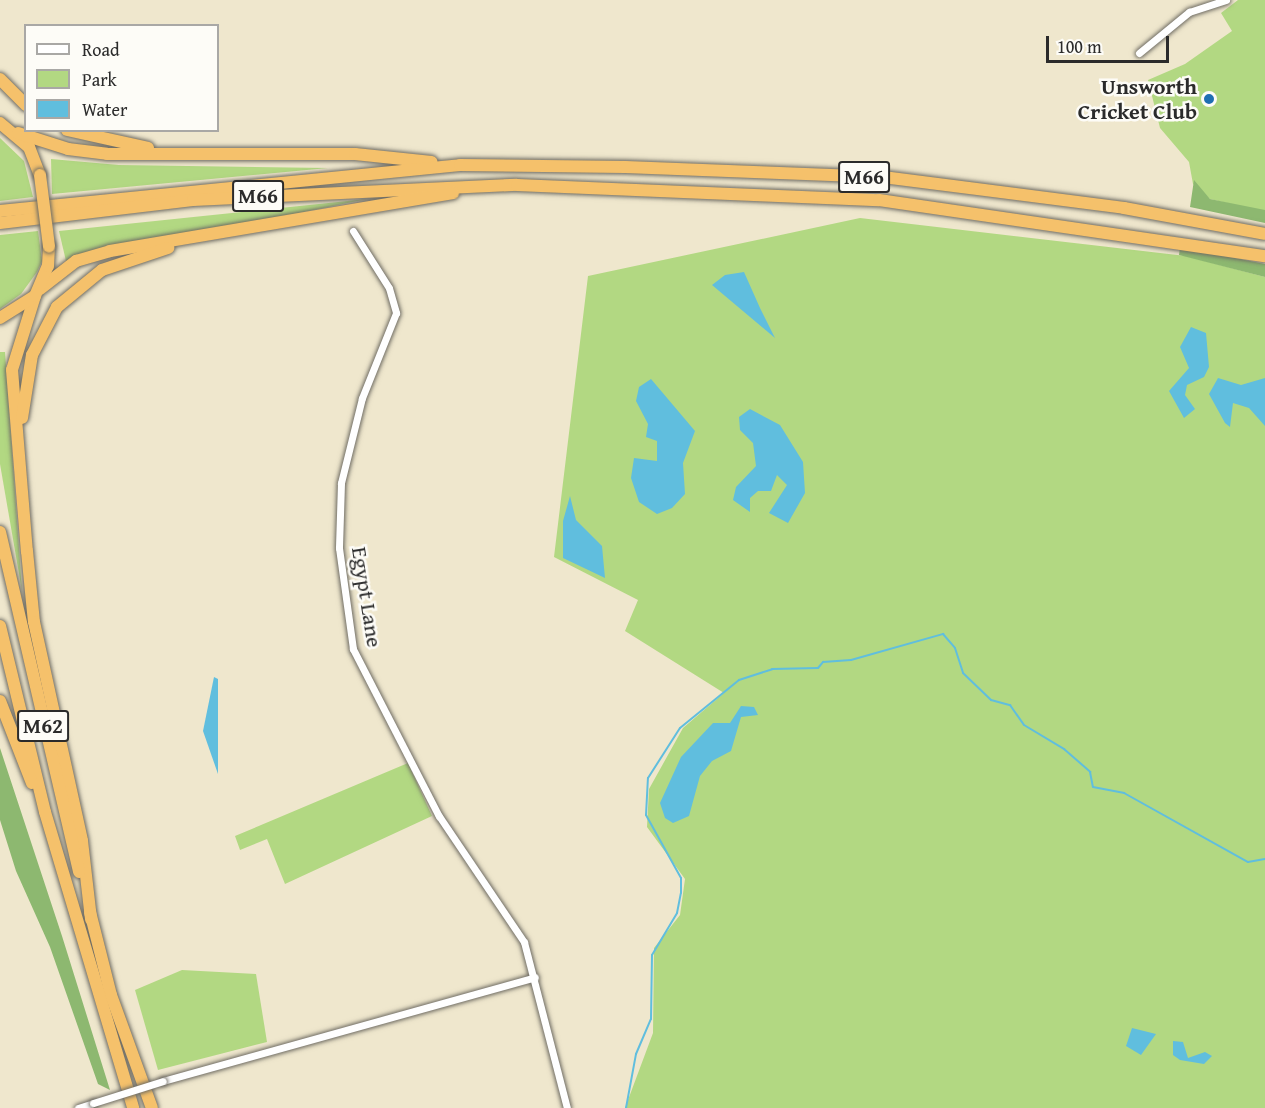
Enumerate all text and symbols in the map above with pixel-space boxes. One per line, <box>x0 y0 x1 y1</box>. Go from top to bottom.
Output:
legend <box>24 24 219 132</box>
scale bar <box>1049 24 1172 62</box>
text: 100 m <box>1057 33 1102 60</box>
text: Road <box>82 36 120 63</box>
text: Park <box>82 66 117 93</box>
place label: Unsworth Cricket Club <box>1078 73 1197 124</box>
marker: Unsworth Cricket Club <box>1202 92 1216 106</box>
text: Water <box>82 96 127 123</box>
road number: M66 <box>837 159 891 195</box>
road number: M66 <box>231 178 285 214</box>
street label: Egypt Lane <box>346 545 388 649</box>
road number: M62 <box>16 708 70 744</box>

